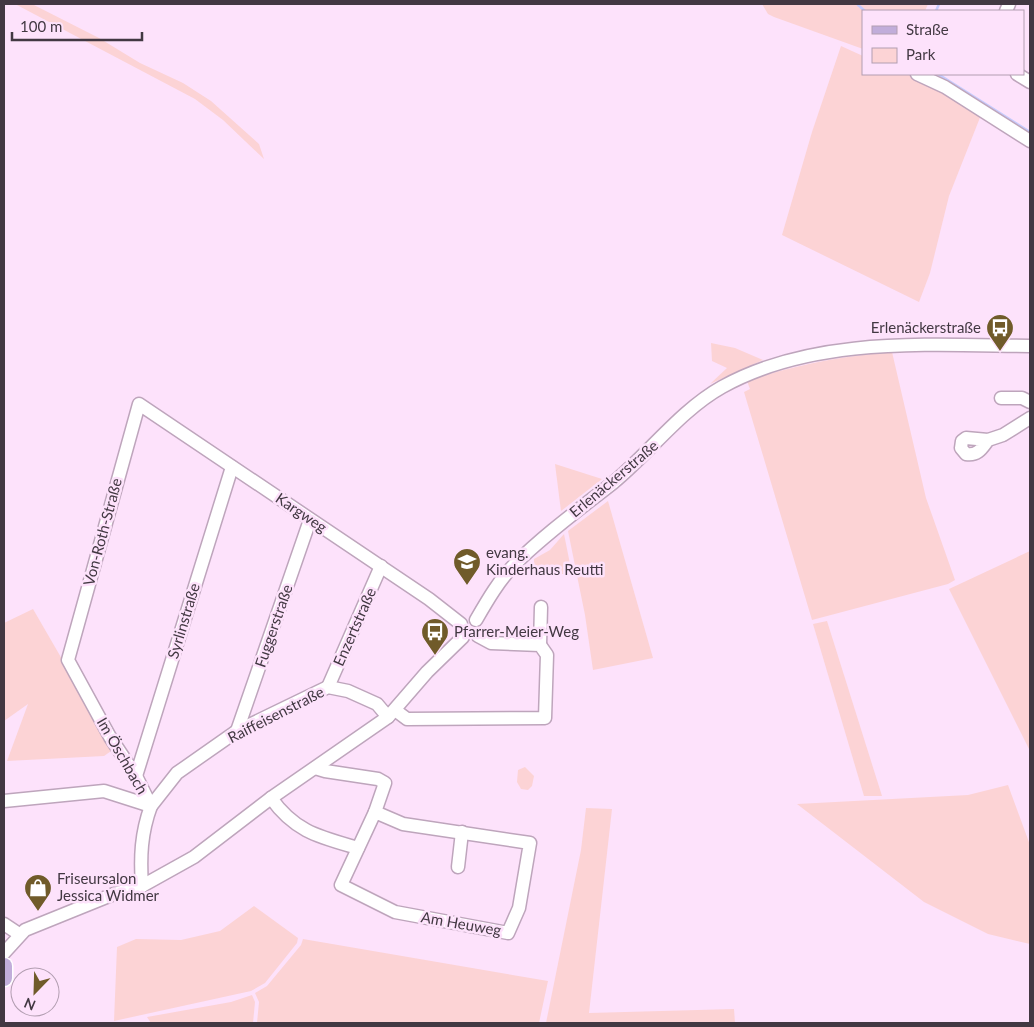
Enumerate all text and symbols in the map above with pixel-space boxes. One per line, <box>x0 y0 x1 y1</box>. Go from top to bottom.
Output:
scale bar <box>12 10 142 42</box>
legend <box>862 10 1024 75</box>
text: 100 m <box>20 17 62 35</box>
text: Straße <box>906 20 949 38</box>
text: Park <box>906 45 936 63</box>
bus stop icon: Erlenäckerstraße <box>985 313 1015 352</box>
place label: Erlenäckerstraße <box>871 318 981 336</box>
street label: Erlenäckerstraße <box>565 436 661 521</box>
street label: Von-Roth-Straße <box>79 476 125 588</box>
street label: Kargweg <box>273 489 331 536</box>
place label: evang. Kinderhaus Reutti <box>486 543 603 578</box>
school or university icon: evang. Kinderhaus Reutti <box>452 547 482 586</box>
street label: Syrlinstraße <box>163 581 203 661</box>
street label: Fuggerstraße <box>250 582 296 669</box>
street label: Enzertstraße <box>329 585 379 668</box>
bus stop icon: Pfarrer-Meier-Weg <box>420 617 450 656</box>
place label: Pfarrer-Meier-Weg <box>454 622 579 640</box>
street label: Raiffeisenstraße <box>224 682 327 746</box>
street label: Im Öschbach <box>94 714 152 797</box>
place label: Friseursalon Jessica Widmer <box>57 869 160 904</box>
shop icon: Friseursalon Jessica Widmer <box>23 873 53 912</box>
street label: Am Heuweg <box>420 907 503 939</box>
north arrow <box>10 967 60 1017</box>
text: N <box>21 994 38 1014</box>

